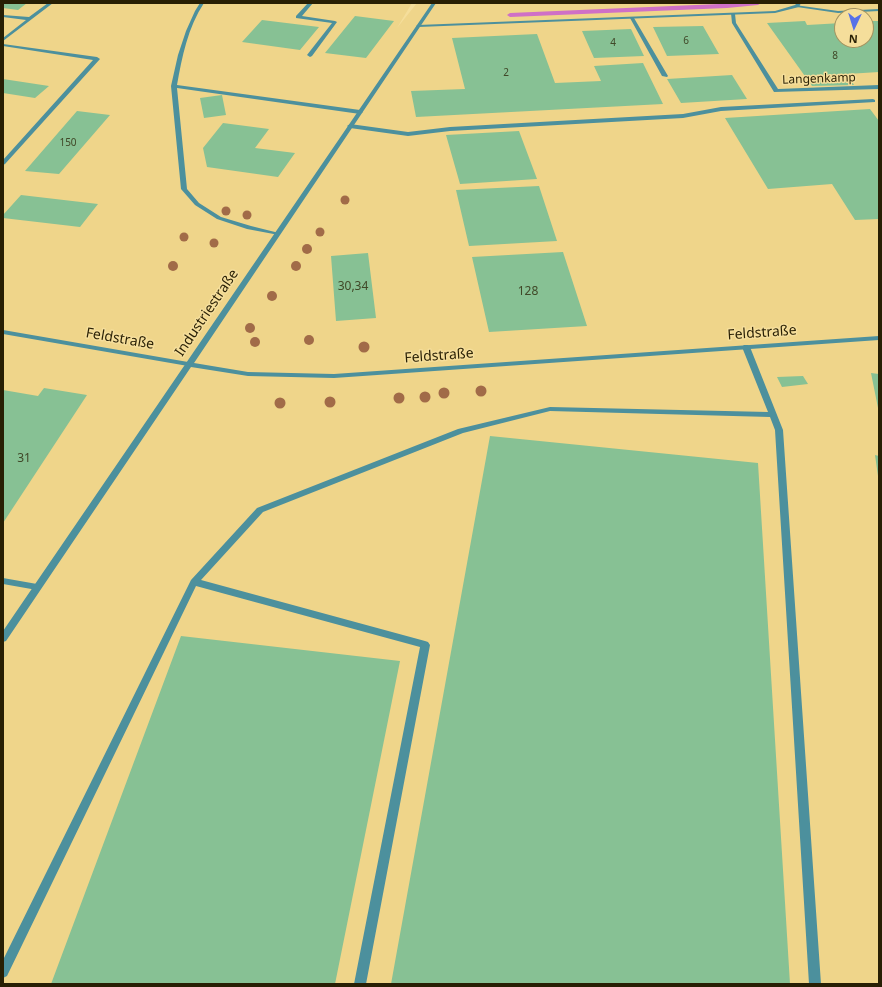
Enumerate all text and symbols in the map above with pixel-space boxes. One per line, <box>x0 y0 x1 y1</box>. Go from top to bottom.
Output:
north arrow <box>834 8 874 48</box>
text: N <box>848 32 858 47</box>
house number: 6 <box>683 35 689 47</box>
house number: 4 <box>610 37 616 49</box>
house number: 8 <box>832 50 838 62</box>
house number: 2 <box>503 67 509 79</box>
street label: Langenkamp <box>782 71 856 87</box>
house number: 150 <box>59 137 77 149</box>
street label: Industriestraße <box>172 266 242 360</box>
house number: 30,34 <box>338 280 368 294</box>
house number: 128 <box>518 285 538 299</box>
street label: Feldstraße <box>727 322 797 344</box>
street label: Feldstraße <box>84 325 156 353</box>
street label: Feldstraße <box>404 345 474 367</box>
house number: 31 <box>17 452 31 466</box>

